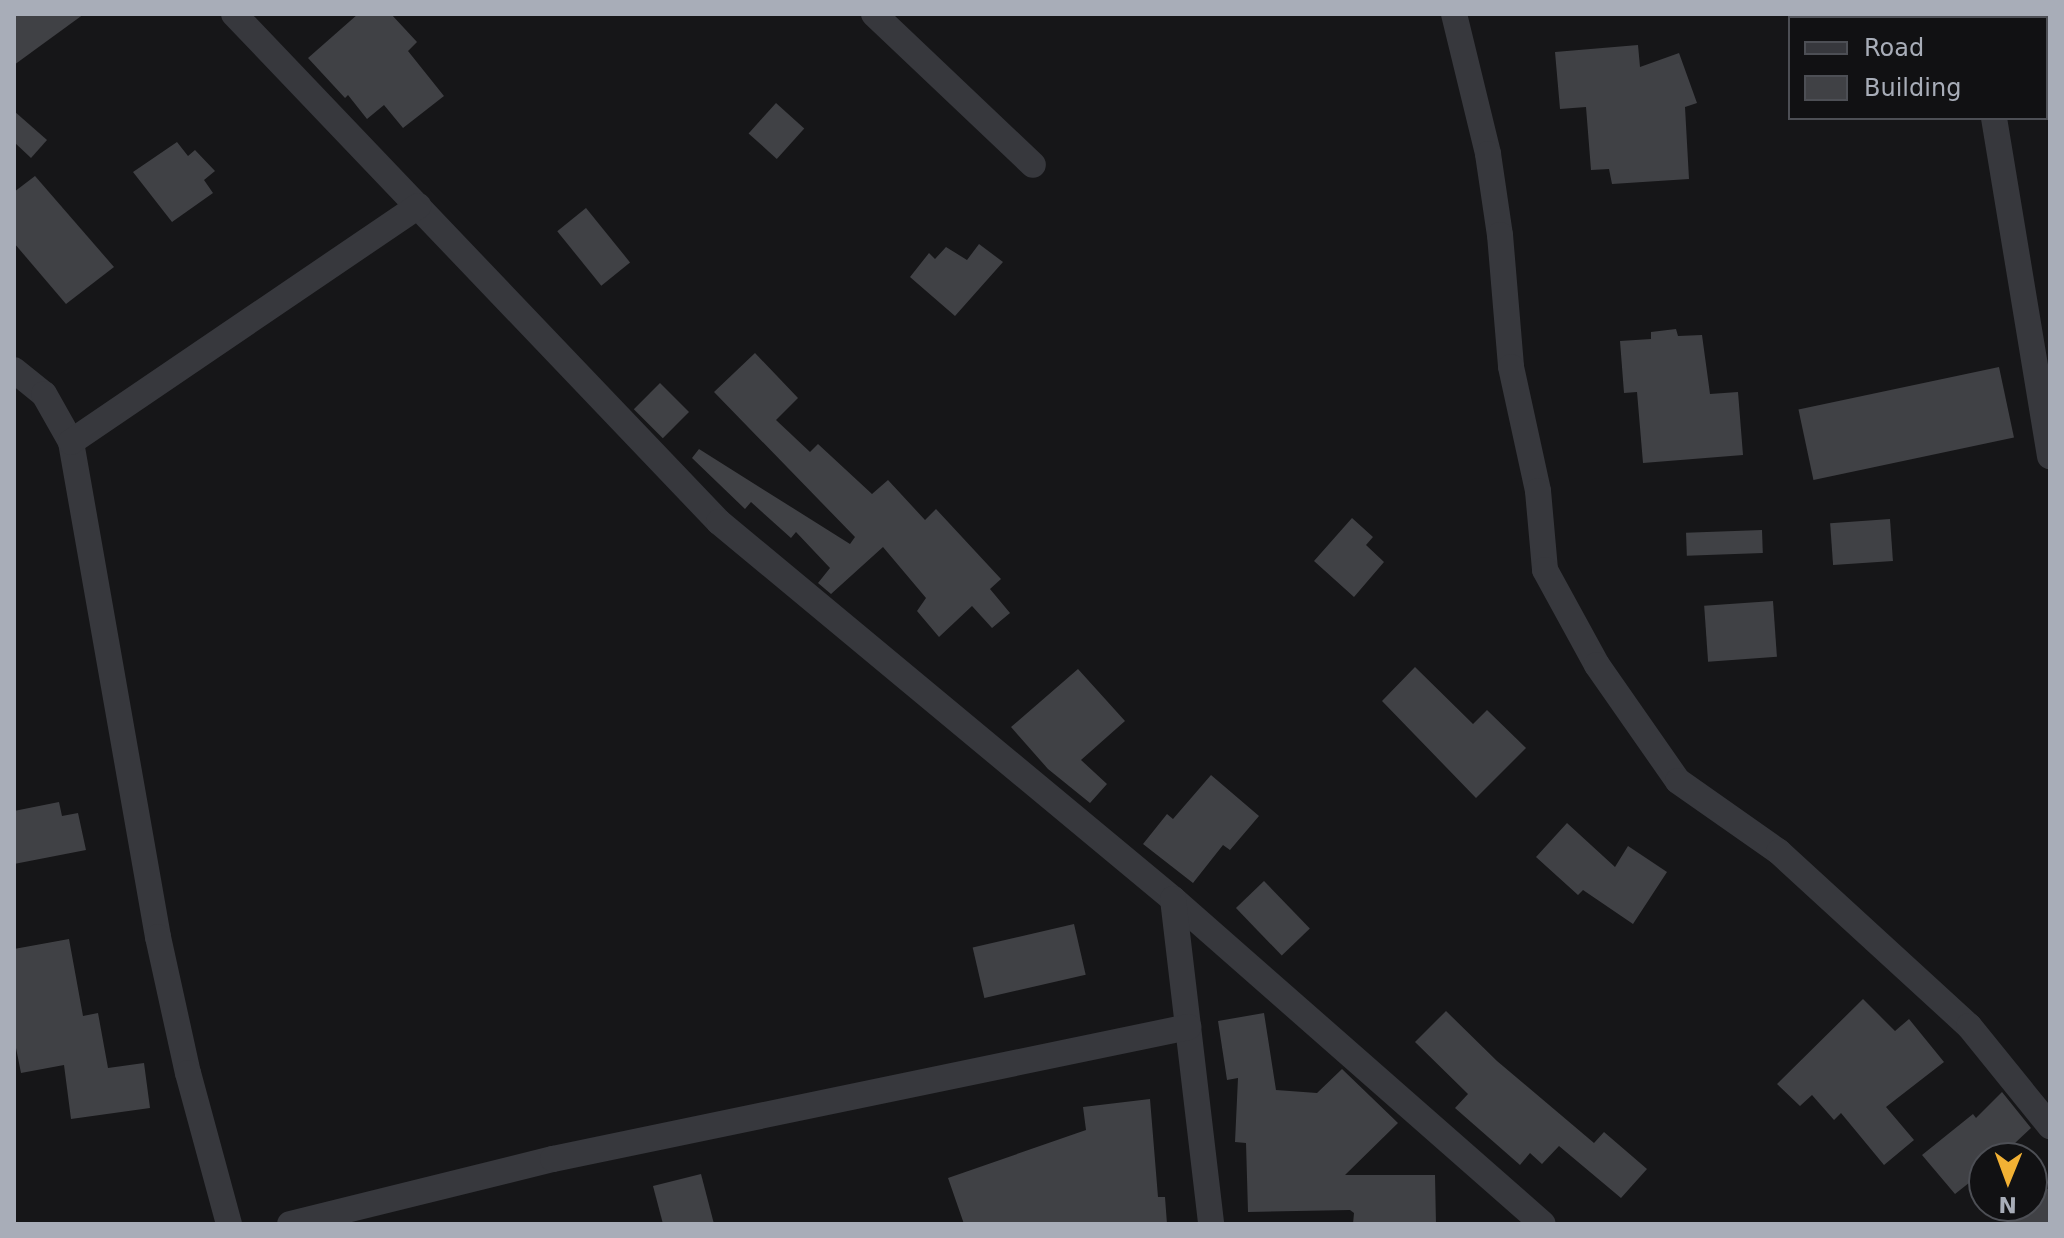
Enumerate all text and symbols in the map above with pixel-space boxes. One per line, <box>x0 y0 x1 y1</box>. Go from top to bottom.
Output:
legend <box>1788 16 2048 120</box>
text: Road <box>1864 34 1924 62</box>
text: Building <box>1864 74 1961 102</box>
north arrow <box>1968 1142 2048 1222</box>
text: N <box>1998 1192 2017 1217</box>

